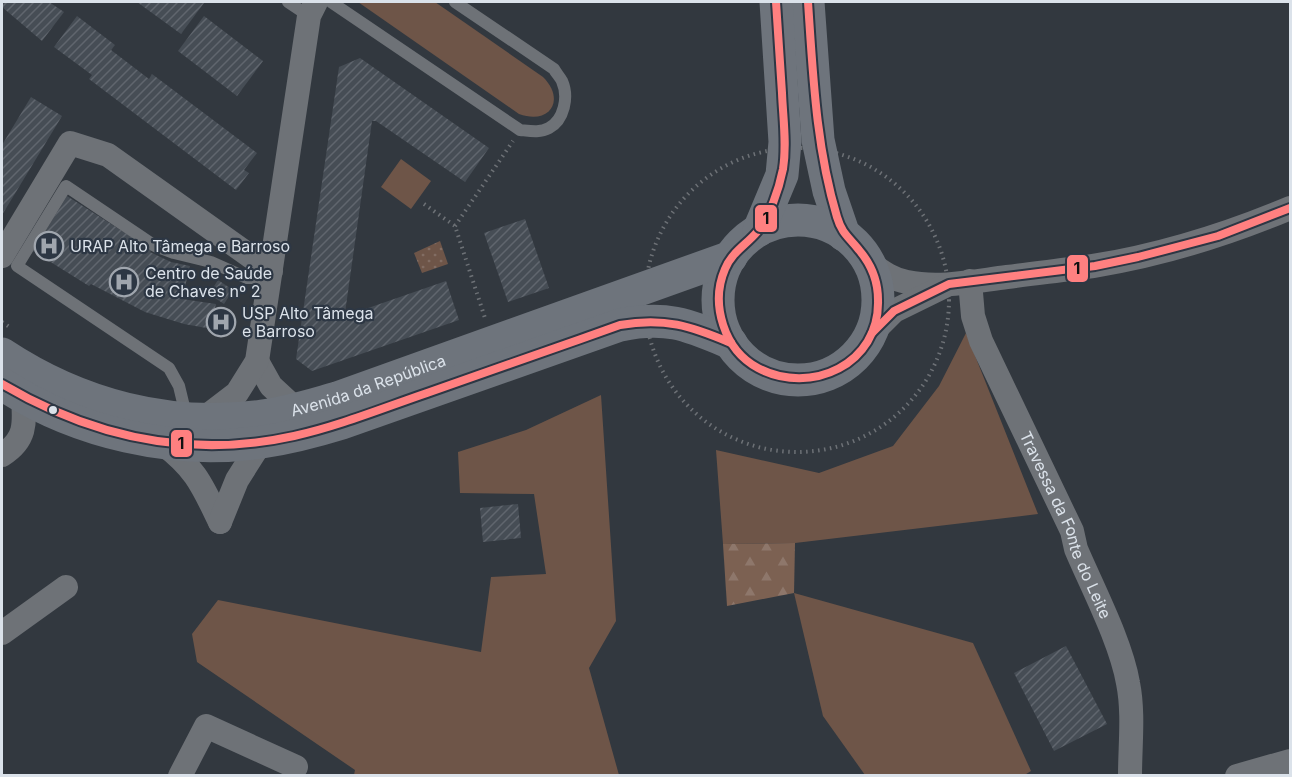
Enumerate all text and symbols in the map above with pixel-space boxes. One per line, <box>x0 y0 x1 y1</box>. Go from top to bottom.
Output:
line badge: 1 <box>754 204 778 233</box>
text: 1 <box>763 208 769 228</box>
hospital icon: URAP Alto Tâmega e Barroso <box>33 230 65 262</box>
place label: URAP Alto Tâmega e Barroso <box>70 236 290 256</box>
line badge: 1 <box>1066 254 1089 283</box>
text: 1 <box>1074 258 1080 278</box>
place label: Centro de Saúde de Chaves nº 2 <box>145 263 272 301</box>
hospital icon: Centro de Saúde de Chaves nº 2 <box>108 266 140 298</box>
place label: USP Alto Tâmega e Barroso <box>242 303 374 341</box>
hospital icon: USP Alto Tâmega e Barroso <box>205 306 237 338</box>
street label: Avenida da República <box>289 350 448 420</box>
unlabelled marker <box>47 404 59 416</box>
street label: Travessa da Fonte do Leite <box>1016 428 1116 622</box>
line badge: 1 <box>170 429 193 458</box>
text: 1 <box>178 433 184 453</box>

